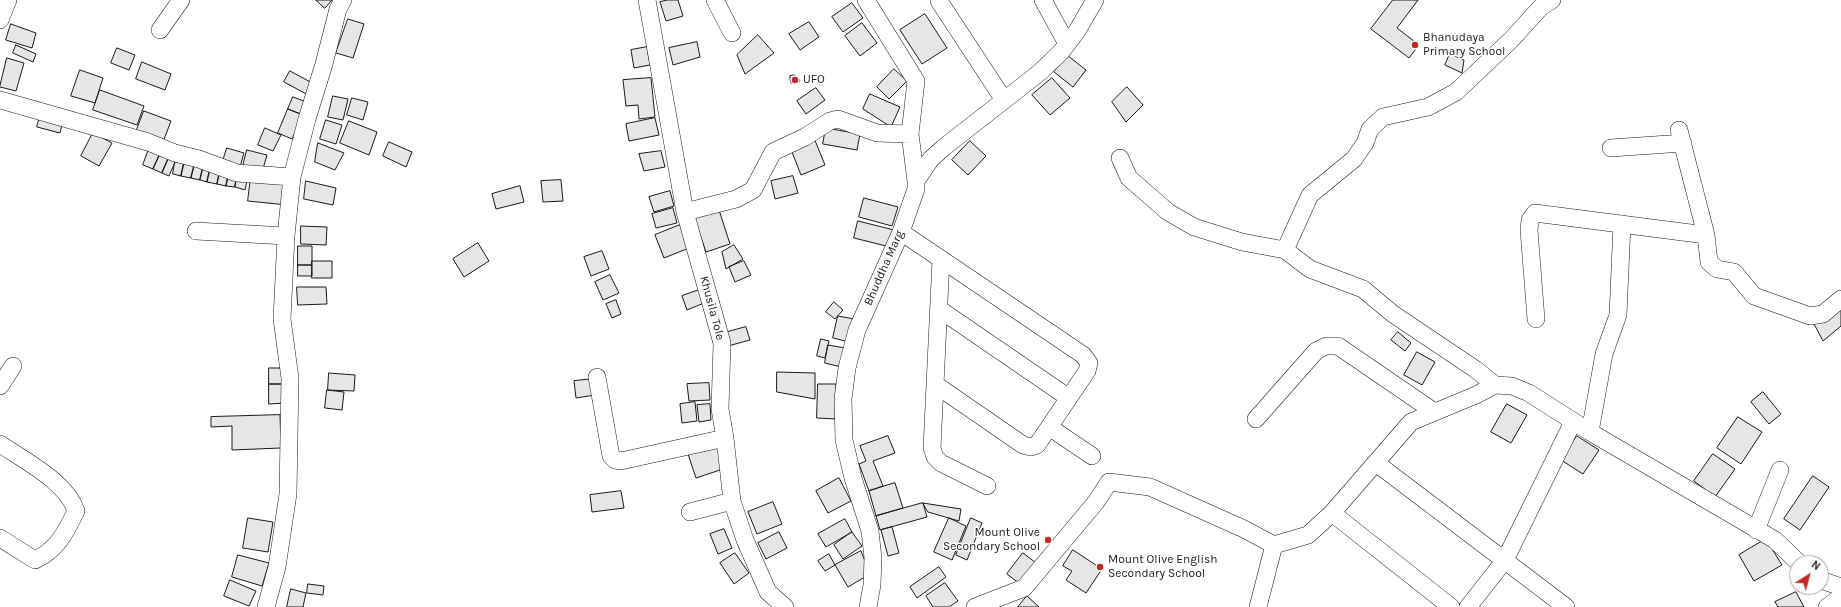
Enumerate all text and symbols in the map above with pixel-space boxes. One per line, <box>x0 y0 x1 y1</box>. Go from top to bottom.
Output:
place label: Bhanudaya Primary School <box>1423 31 1505 59</box>
marker: Bhanudaya Primary School <box>1410 40 1420 50</box>
place label: UFO <box>803 73 825 87</box>
marker: UFO <box>790 75 800 85</box>
street label: Bhuddha Marg <box>861 228 907 308</box>
street label: Khusila Tole <box>697 274 727 342</box>
place label: Mount Olive Secondary School <box>943 526 1040 554</box>
marker: Mount Olive Secondary School <box>1043 535 1053 545</box>
place label: Mount Olive English Secondary School <box>1108 553 1218 581</box>
north arrow <box>1789 555 1829 595</box>
text: N <box>1809 558 1823 573</box>
marker: Mount Olive English Secondary School <box>1095 562 1105 572</box>

